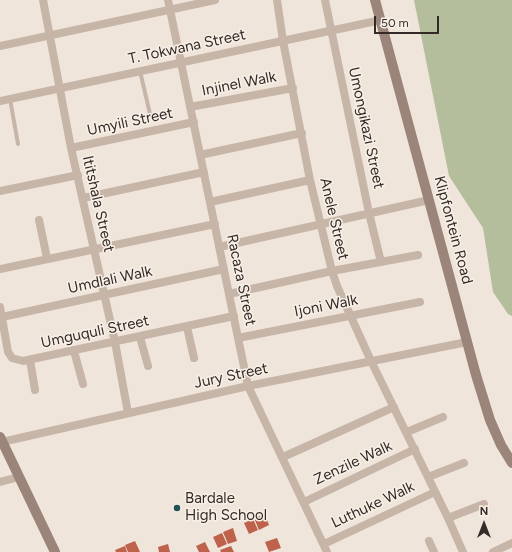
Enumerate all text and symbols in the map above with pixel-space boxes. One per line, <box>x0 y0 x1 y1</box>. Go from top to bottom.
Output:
scale bar <box>376 8 441 34</box>
text: 50 m <box>381 16 409 30</box>
street label: T. Tokwana Street <box>127 26 247 68</box>
street label: Umongikazi Street <box>344 65 388 191</box>
street label: Injinel Walk <box>200 68 278 100</box>
street label: Umyili Street <box>86 104 174 140</box>
street label: Ititshala Street <box>78 154 118 254</box>
street label: Klipfontein Road <box>430 174 476 286</box>
street label: Anele Street <box>316 176 352 262</box>
street label: Racaza Street <box>222 232 260 328</box>
street label: Umdlali Walk <box>66 262 154 298</box>
street label: Ijoni Walk <box>293 291 359 321</box>
street label: Umguquli Street <box>39 312 151 352</box>
street label: Jury Street <box>193 359 269 393</box>
street label: Zenzile Walk <box>311 437 395 489</box>
street label: Luthuke Walk <box>329 478 417 532</box>
place label: Bardale High School <box>185 490 267 525</box>
marker: Bardale High School <box>172 503 182 513</box>
north arrow <box>464 504 504 544</box>
text: N <box>480 505 488 518</box>

